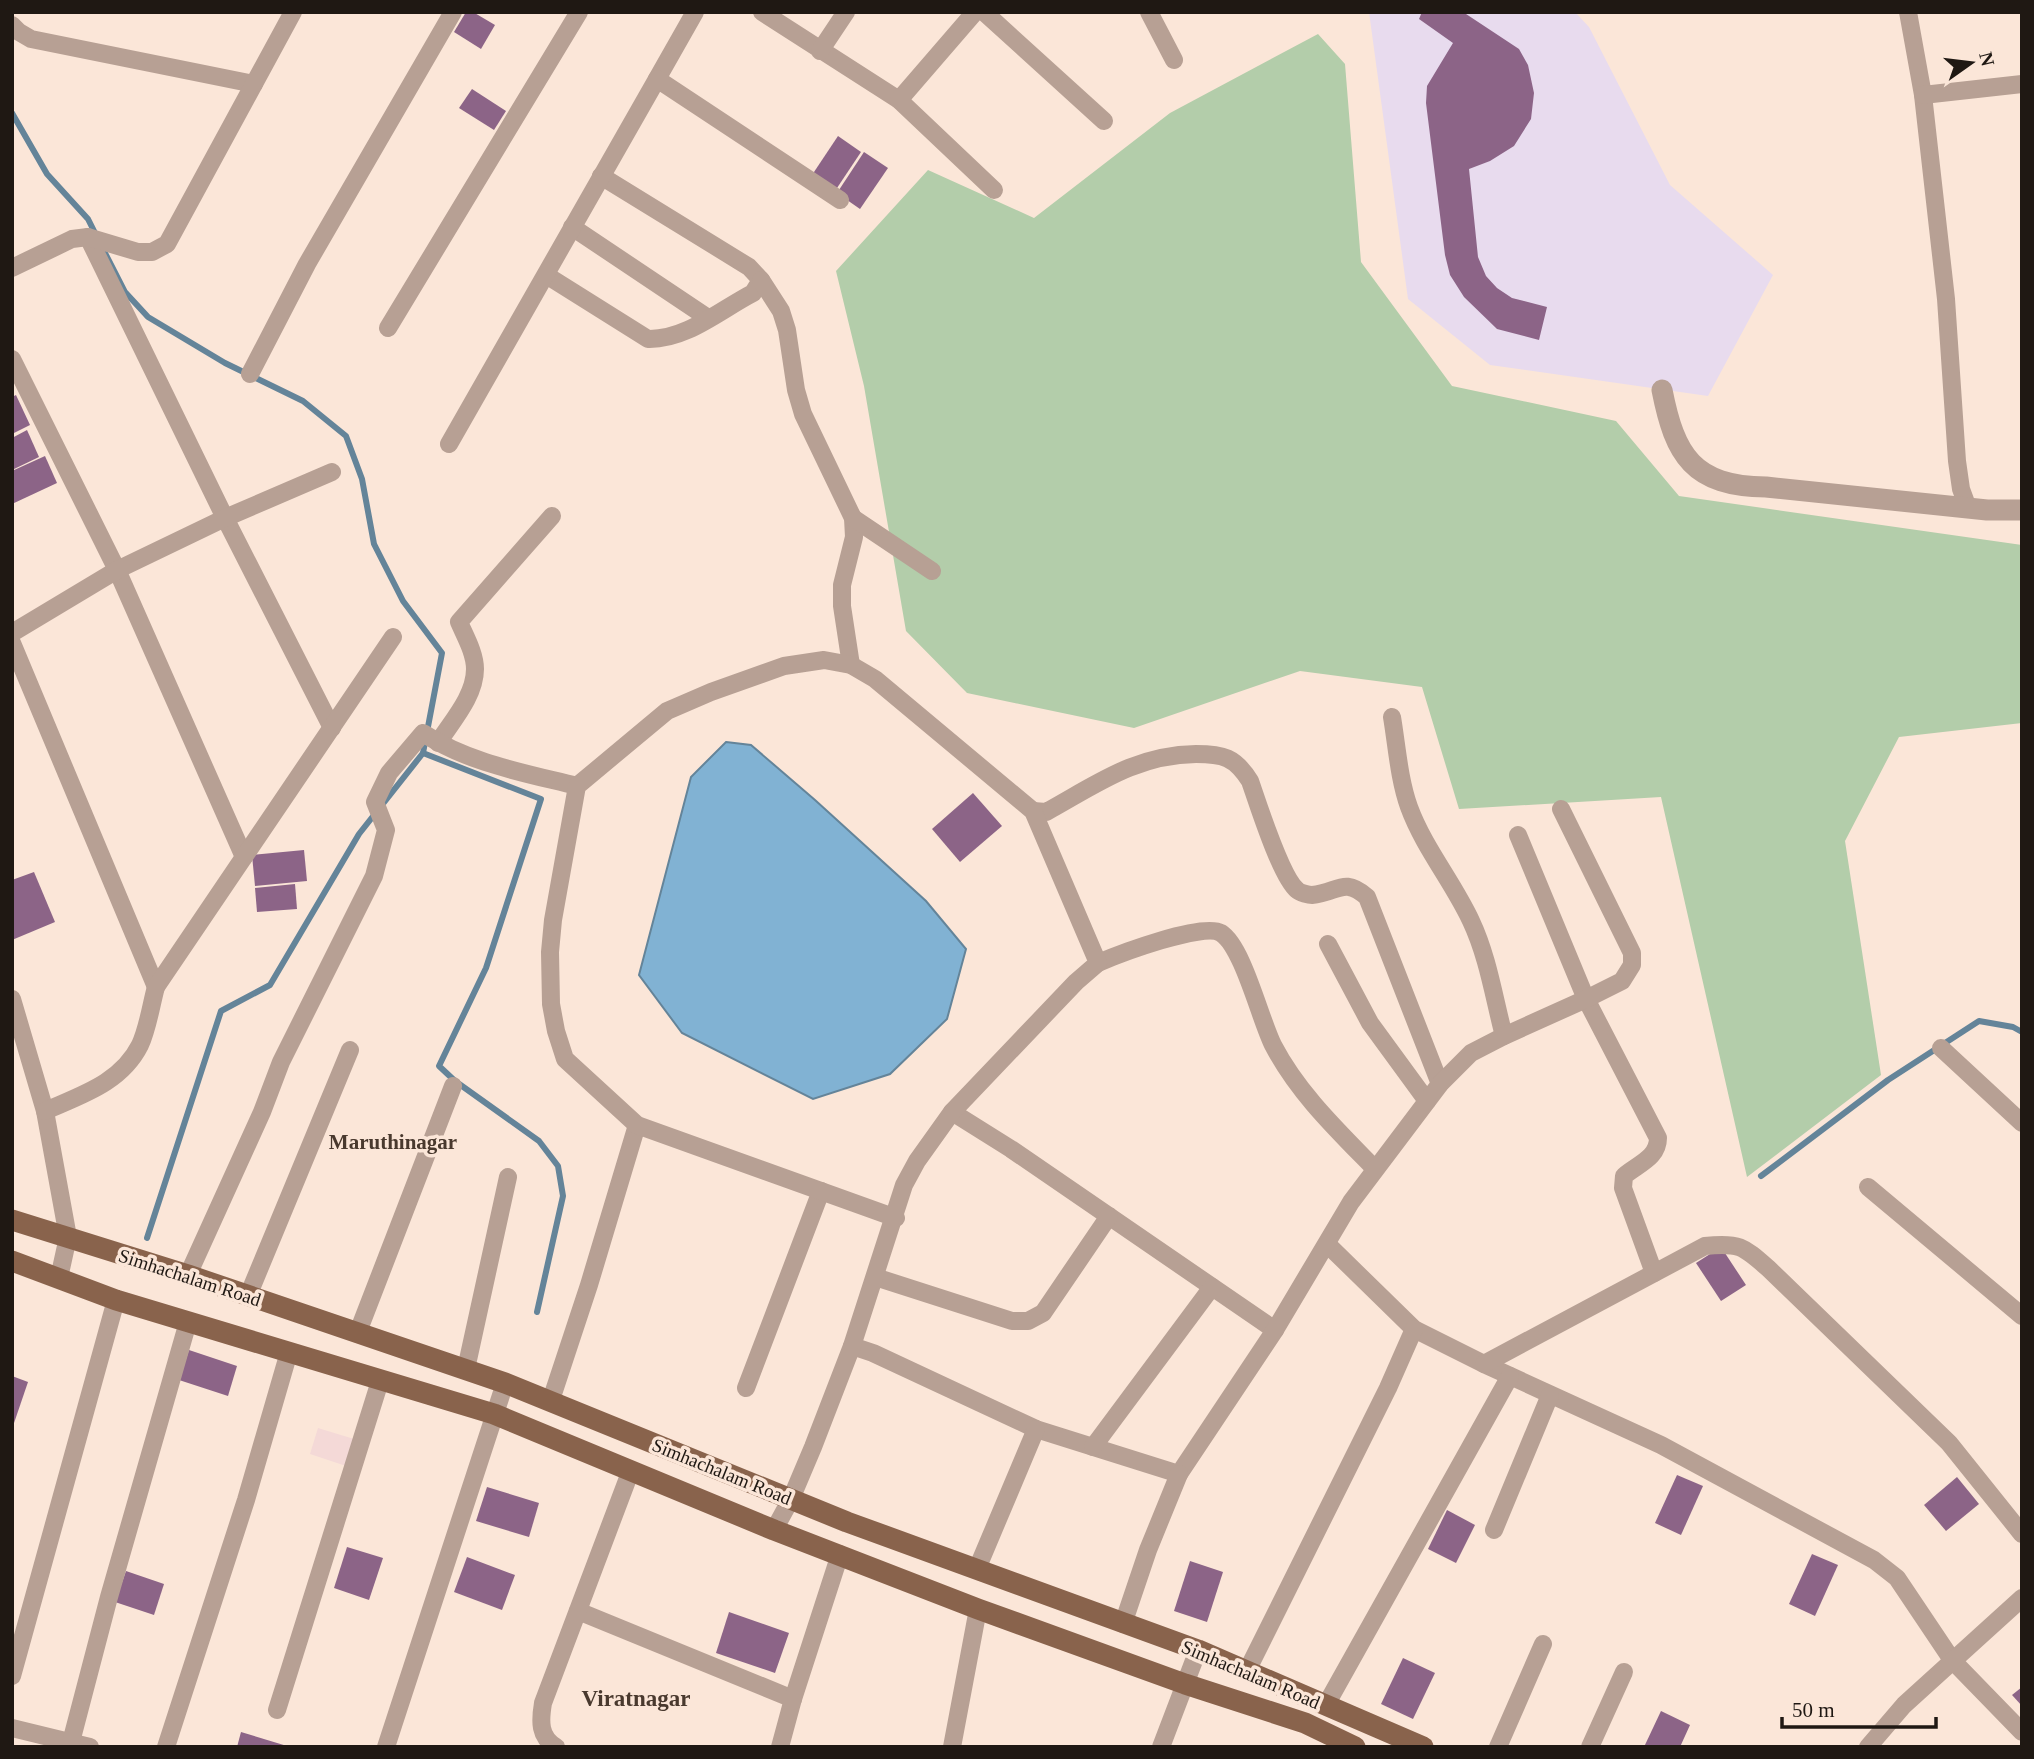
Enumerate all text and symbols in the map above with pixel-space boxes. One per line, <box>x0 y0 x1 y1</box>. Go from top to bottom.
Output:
north arrow <box>1936 28 2006 98</box>
text: N <box>1975 50 1999 68</box>
district label: Maruthinagar <box>329 1130 457 1154</box>
street label: Simhachalam Road <box>116 1245 264 1311</box>
street label: Simhachalam Road <box>649 1434 795 1509</box>
street label: Simhachalam Road <box>1178 1636 1324 1713</box>
district label: Viratnagar <box>581 1686 691 1711</box>
scale bar <box>1782 1686 1936 1730</box>
text: 50 m <box>1792 1698 1835 1722</box>

